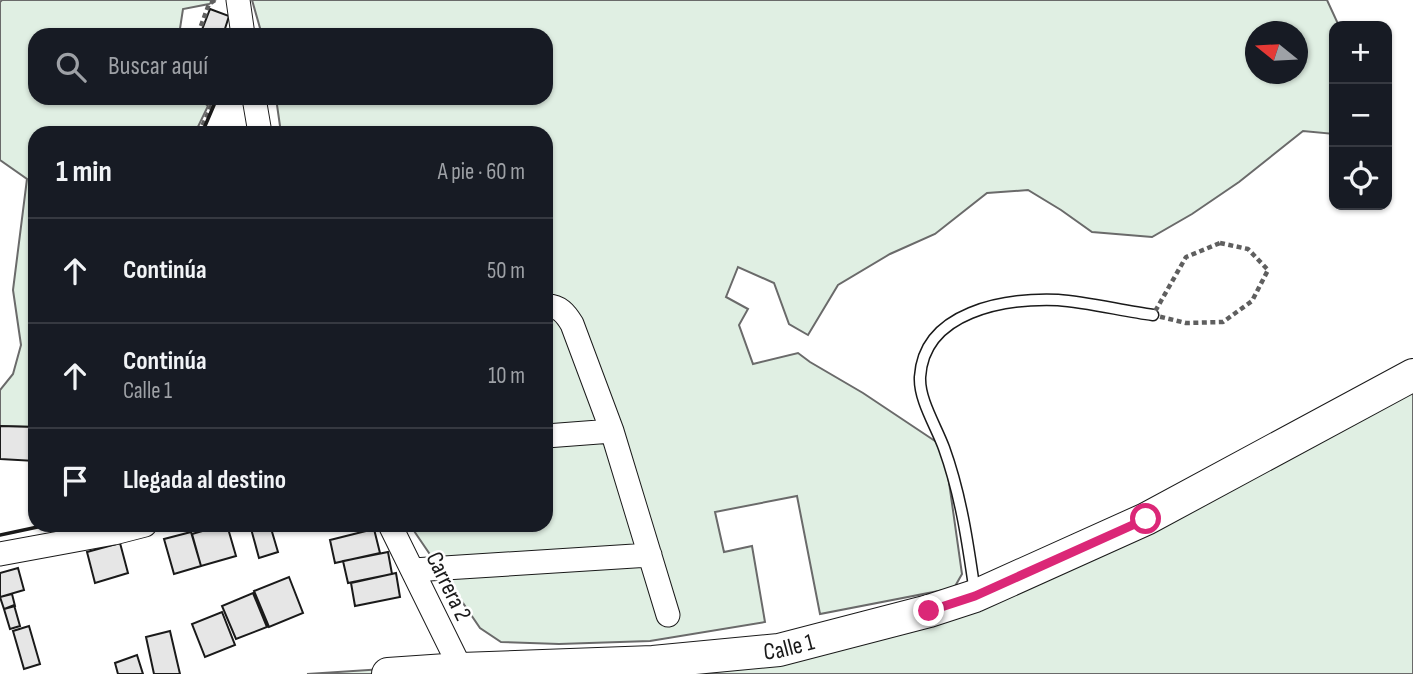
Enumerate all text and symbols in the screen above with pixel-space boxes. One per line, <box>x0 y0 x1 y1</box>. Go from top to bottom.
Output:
north arrow <box>1245 21 1308 84</box>
map controls <box>1329 21 1392 210</box>
button: + <box>1329 21 1392 84</box>
search box <box>28 28 553 105</box>
icon: search <box>52 48 90 86</box>
text: Buscar aquí <box>108 51 208 82</box>
button: − <box>1329 84 1392 147</box>
button: locate <box>1329 147 1392 210</box>
text: 1 min <box>56 154 112 190</box>
text: A pie · 60 m <box>438 158 525 186</box>
icon: ahead <box>56 252 94 290</box>
text: Continúa <box>123 255 207 286</box>
text: 50 m <box>487 257 525 285</box>
text: Continúa <box>123 346 207 377</box>
icon: ahead <box>56 357 94 395</box>
text: 10 m <box>488 362 525 390</box>
text: Calle 1 <box>123 377 172 405</box>
icon: arrive <box>56 462 94 500</box>
text: Llegada al destino <box>123 465 286 496</box>
route start <box>1130 503 1161 534</box>
street label: Carrera 2 <box>420 547 478 625</box>
route end <box>913 595 944 626</box>
street label: Calle 1 <box>762 627 818 666</box>

